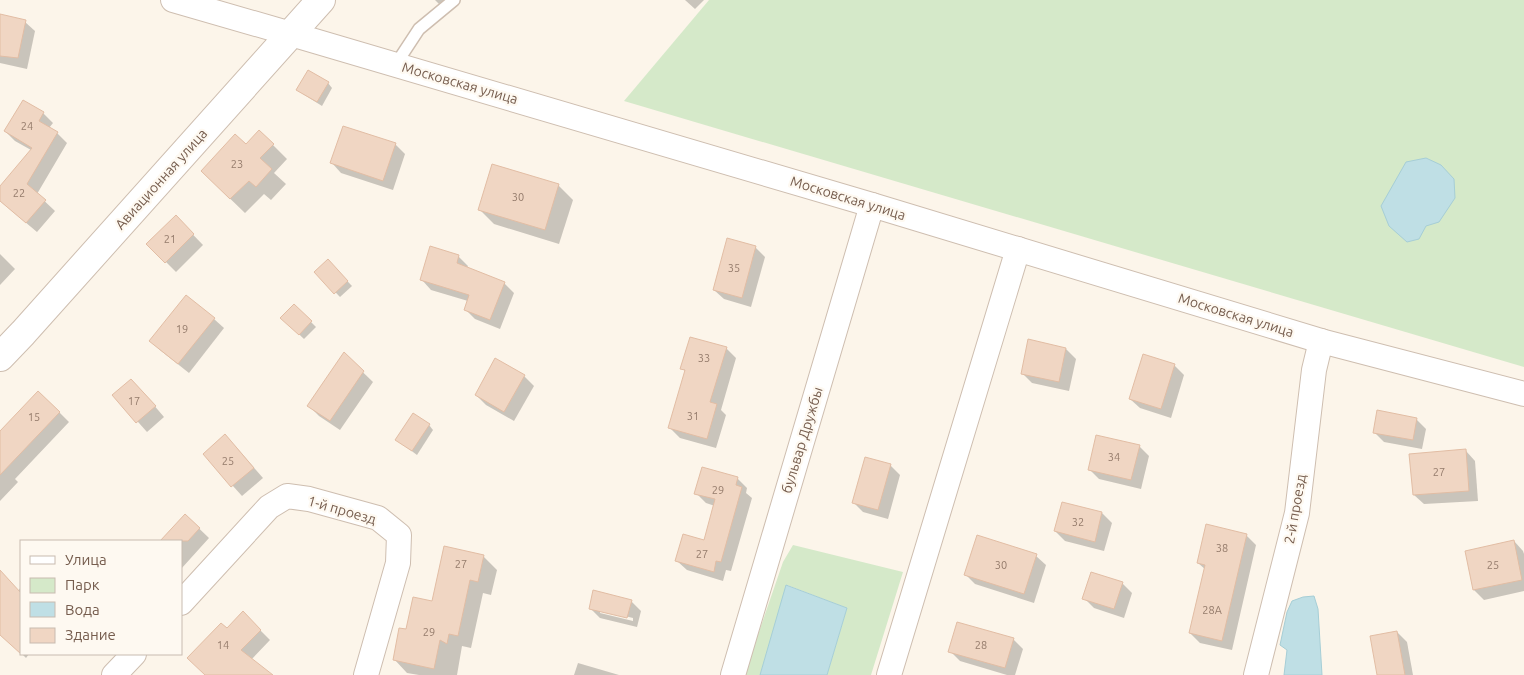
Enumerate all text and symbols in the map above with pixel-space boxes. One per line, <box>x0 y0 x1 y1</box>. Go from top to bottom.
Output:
street label: Московская улица <box>400 59 520 107</box>
house number: 24 <box>21 120 33 132</box>
street label: Авиационная улица <box>112 126 210 232</box>
house number: 23 <box>231 158 243 170</box>
street label: Московская улица <box>788 173 908 223</box>
house number: 22 <box>13 187 25 199</box>
house number: 30 <box>512 191 524 203</box>
house number: 21 <box>164 233 176 245</box>
house number: 35 <box>728 262 740 274</box>
street label: Московская улица <box>1176 290 1296 340</box>
house number: 19 <box>176 323 188 335</box>
house number: 33 <box>698 352 710 364</box>
street label: бульвар Дружбы <box>778 385 826 495</box>
house number: 17 <box>128 395 140 407</box>
house number: 31 <box>687 410 699 422</box>
house number: 15 <box>28 411 40 423</box>
house number: 34 <box>1108 451 1120 463</box>
house number: 25 <box>222 455 234 467</box>
house number: 27 <box>1433 466 1445 478</box>
street label: 2-й проезд <box>1281 473 1309 545</box>
house number: 29 <box>712 484 724 496</box>
street label: 1-й проезд <box>306 493 378 527</box>
house number: 32 <box>1072 516 1084 528</box>
legend <box>20 540 182 655</box>
house number: 38 <box>1216 542 1228 554</box>
house number: 27 <box>696 548 708 560</box>
text: Улица <box>65 551 107 568</box>
house number: 27 <box>455 558 467 570</box>
house number: 30 <box>995 559 1007 571</box>
house number: 25 <box>1487 559 1499 571</box>
text: Парк <box>65 576 100 593</box>
text: Вода <box>65 601 100 618</box>
house number: 28А <box>1202 604 1223 616</box>
text: Здание <box>65 626 116 643</box>
house number: 29 <box>423 626 435 638</box>
house number: 14 <box>217 639 229 651</box>
house number: 28 <box>975 639 987 651</box>

